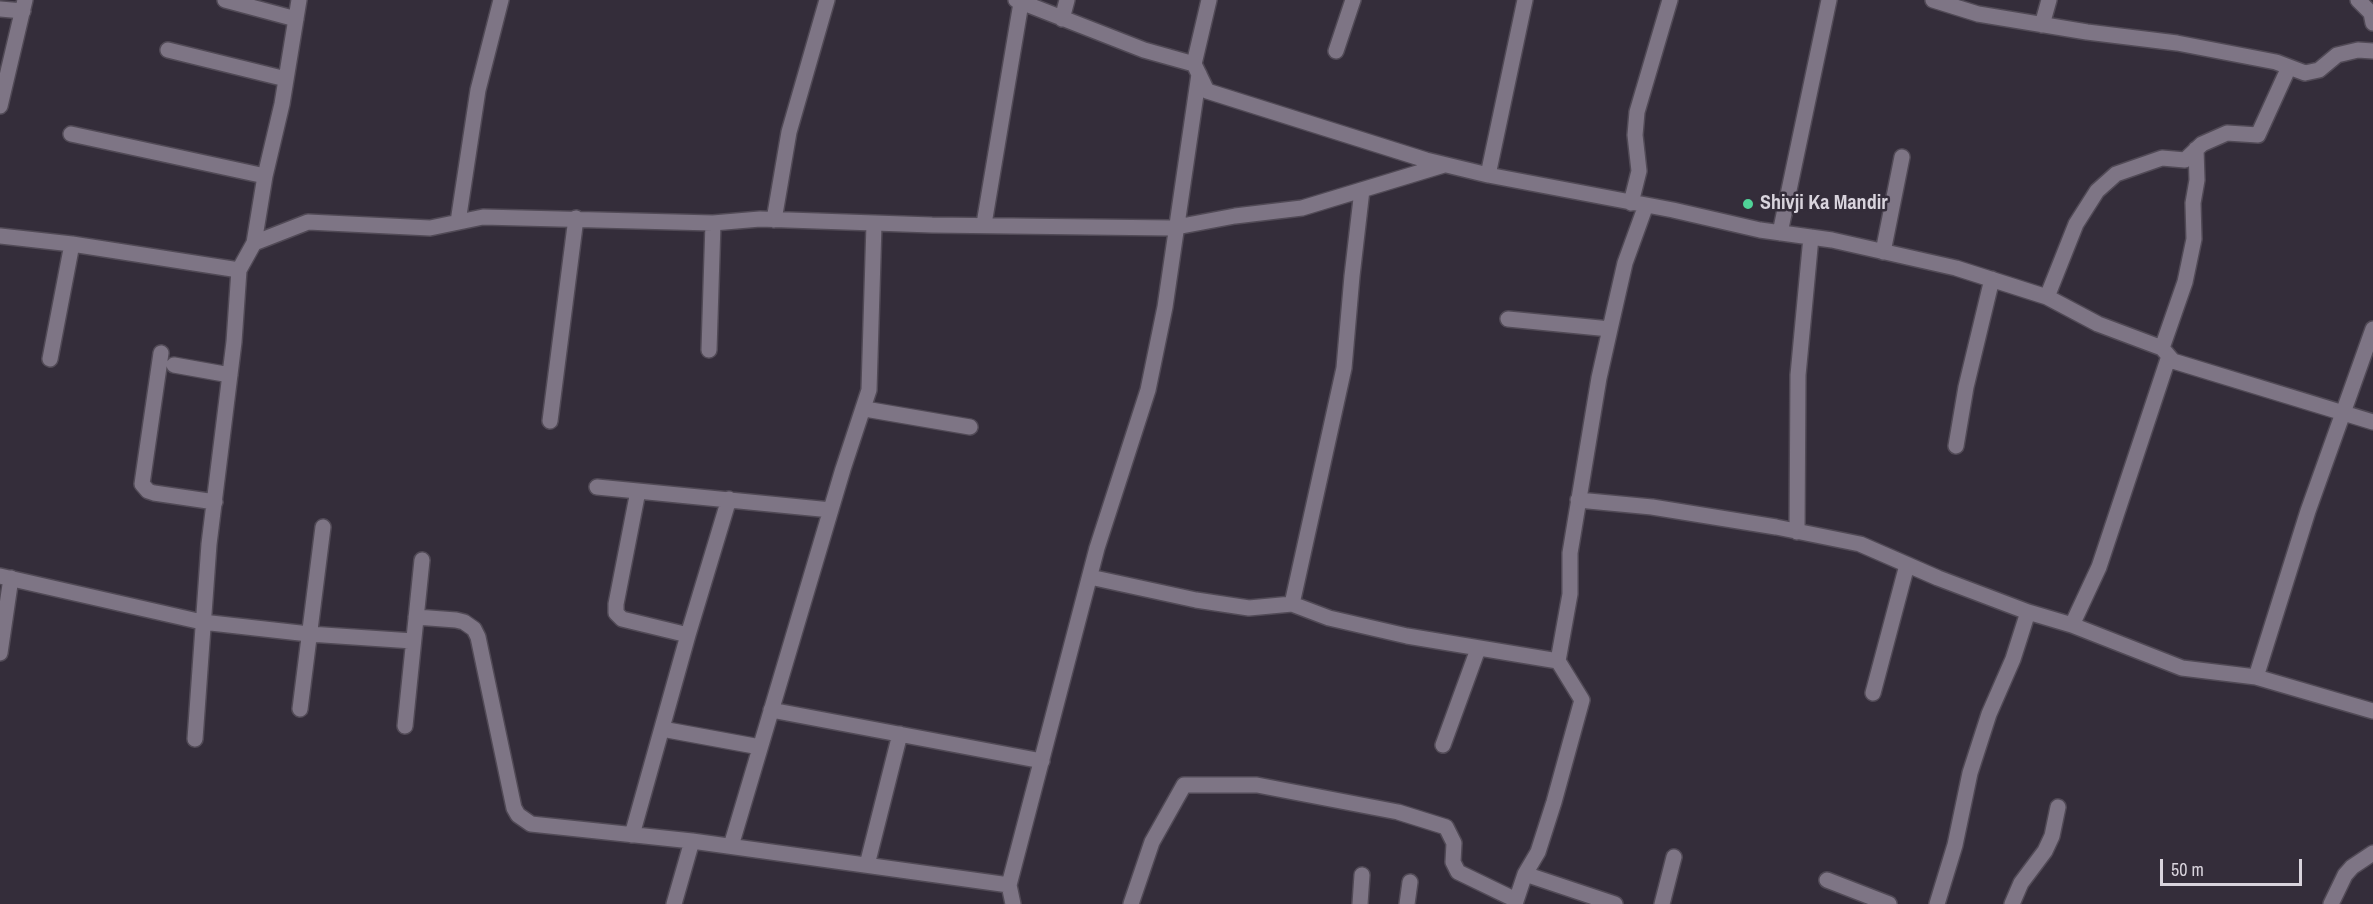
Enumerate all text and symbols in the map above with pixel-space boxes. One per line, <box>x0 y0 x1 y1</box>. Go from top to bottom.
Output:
place label: Shivji Ka Mandir <box>1760 192 1888 216</box>
marker: Shivji Ka Mandir <box>1741 197 1755 211</box>
scale bar <box>2163 847 2306 885</box>
text: 50 m <box>2171 857 2204 882</box>

